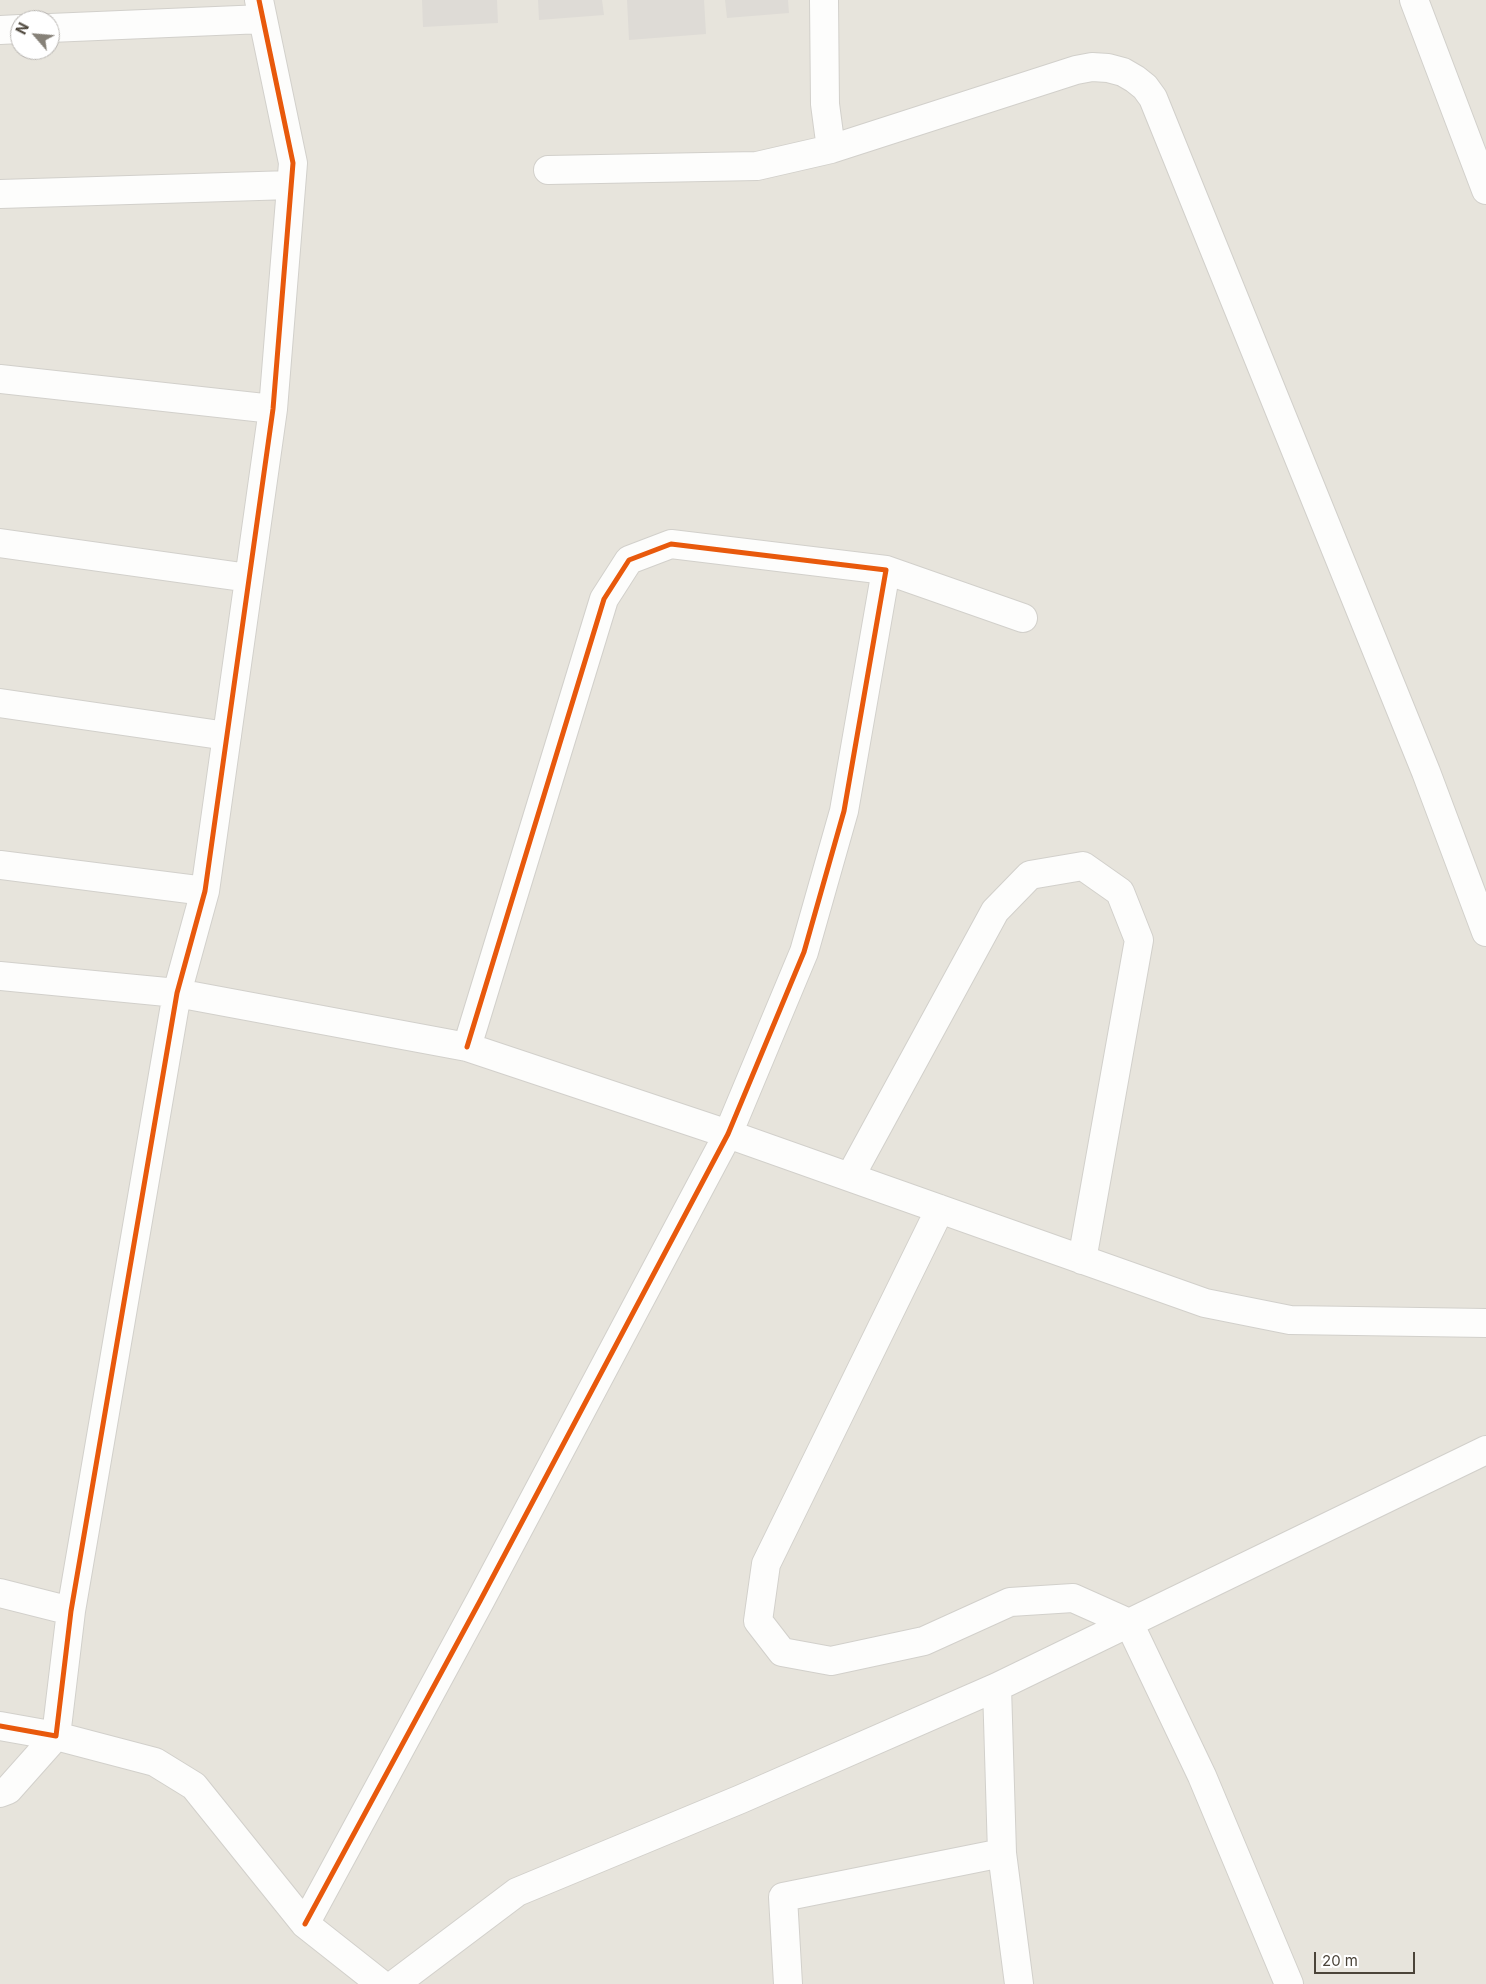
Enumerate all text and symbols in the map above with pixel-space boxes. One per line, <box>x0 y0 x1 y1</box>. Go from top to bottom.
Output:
north arrow <box>10 10 60 60</box>
text: N <box>12 20 32 37</box>
scale bar <box>1316 1942 1417 1974</box>
text: 20 m <box>1322 1951 1358 1970</box>

